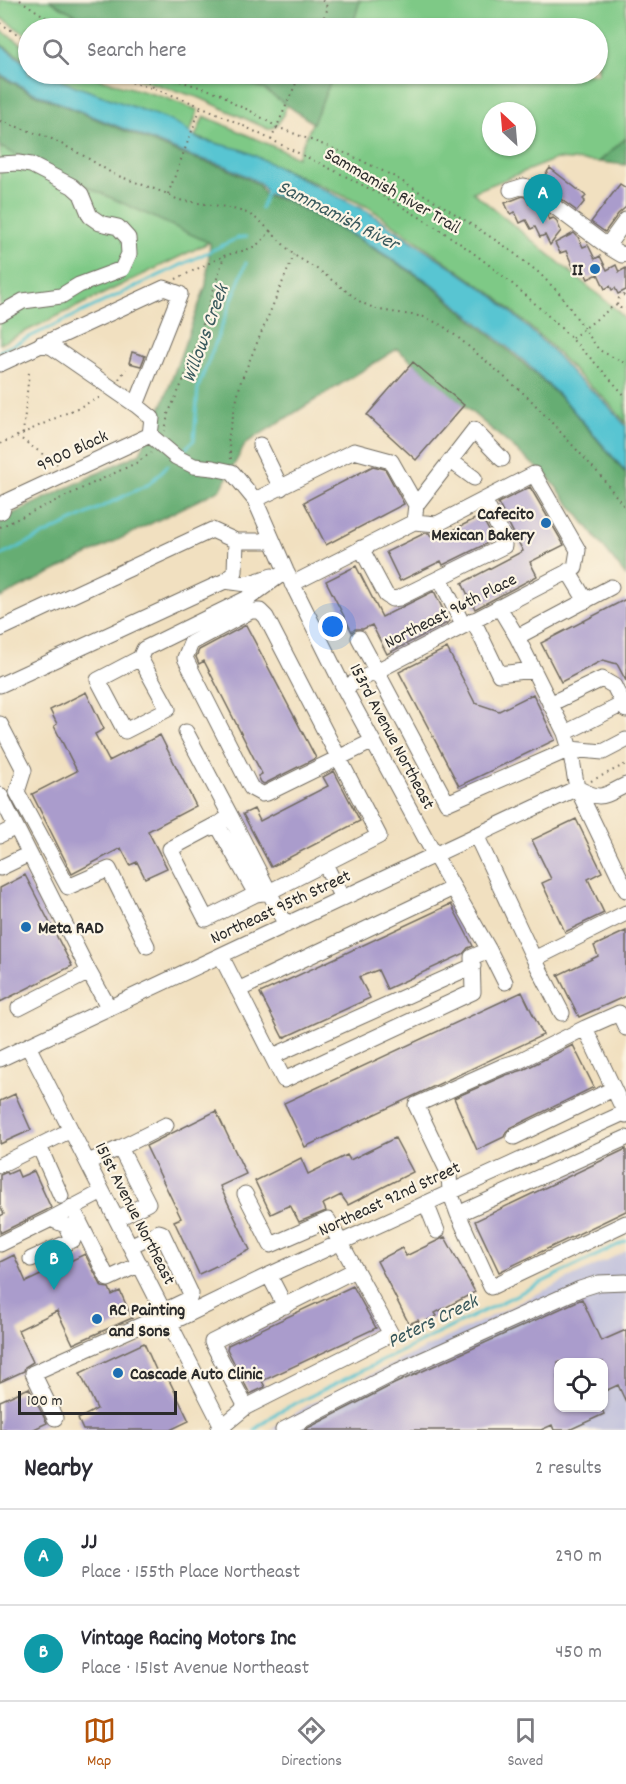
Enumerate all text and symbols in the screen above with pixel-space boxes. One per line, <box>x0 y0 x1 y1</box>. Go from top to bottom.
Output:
search box <box>18 18 608 84</box>
icon: search <box>39 35 72 68</box>
text: Search here <box>87 36 186 67</box>
north arrow <box>482 102 536 156</box>
street label: Sammamish River Trail <box>321 142 465 238</box>
water label: Sammamish River <box>274 173 404 255</box>
pin: A <box>524 174 562 224</box>
place label: II <box>572 259 583 284</box>
marker: II <box>588 262 602 276</box>
water label: Willows Creek <box>176 279 238 387</box>
street label: 9900 Block <box>33 425 113 480</box>
place label: Cafecito Mexican Bakery <box>431 503 535 549</box>
marker: Cafecito Mexican Bakery <box>539 516 553 530</box>
street label: Northeast 96th Place <box>381 568 522 656</box>
your location <box>318 612 347 641</box>
street label: 153rd Avenue Northeast <box>342 660 440 815</box>
street label: Northeast 95th Street <box>207 865 356 952</box>
place label: Meta RAD <box>38 917 104 942</box>
marker: Meta RAD <box>19 920 33 934</box>
street label: 151st Avenue Northeast <box>87 1139 181 1290</box>
street label: Northeast 92nd Street <box>315 1156 465 1244</box>
pin: B <box>34 1240 74 1290</box>
water label: Peters Creek <box>383 1288 485 1357</box>
place label: RC Painting and Sons <box>109 1299 185 1345</box>
marker: RC Painting and Sons <box>90 1312 104 1326</box>
map controls <box>554 1358 608 1412</box>
button: locate <box>554 1358 608 1412</box>
place label: Cascade Auto Clinic <box>130 1363 263 1388</box>
marker: Cascade Auto Clinic <box>111 1366 125 1380</box>
scale bar <box>18 1388 177 1416</box>
text: 100 m <box>27 1390 63 1413</box>
text: Nearby <box>24 1451 92 1488</box>
text: 2 results <box>535 1455 602 1483</box>
text: JJ <box>81 1528 97 1559</box>
text: A <box>38 1543 49 1571</box>
text: 290 m <box>555 1543 602 1571</box>
text: Place · 155th Place Northeast <box>81 1559 300 1587</box>
text: Vintage Racing Motors Inc <box>81 1624 296 1655</box>
text: B <box>39 1639 48 1667</box>
text: 450 m <box>555 1639 602 1667</box>
text: Place · 151st Avenue Northeast <box>81 1655 309 1683</box>
tab: Map <box>83 1714 116 1773</box>
tab: Directions <box>281 1714 342 1773</box>
tab: Saved <box>507 1714 543 1773</box>

